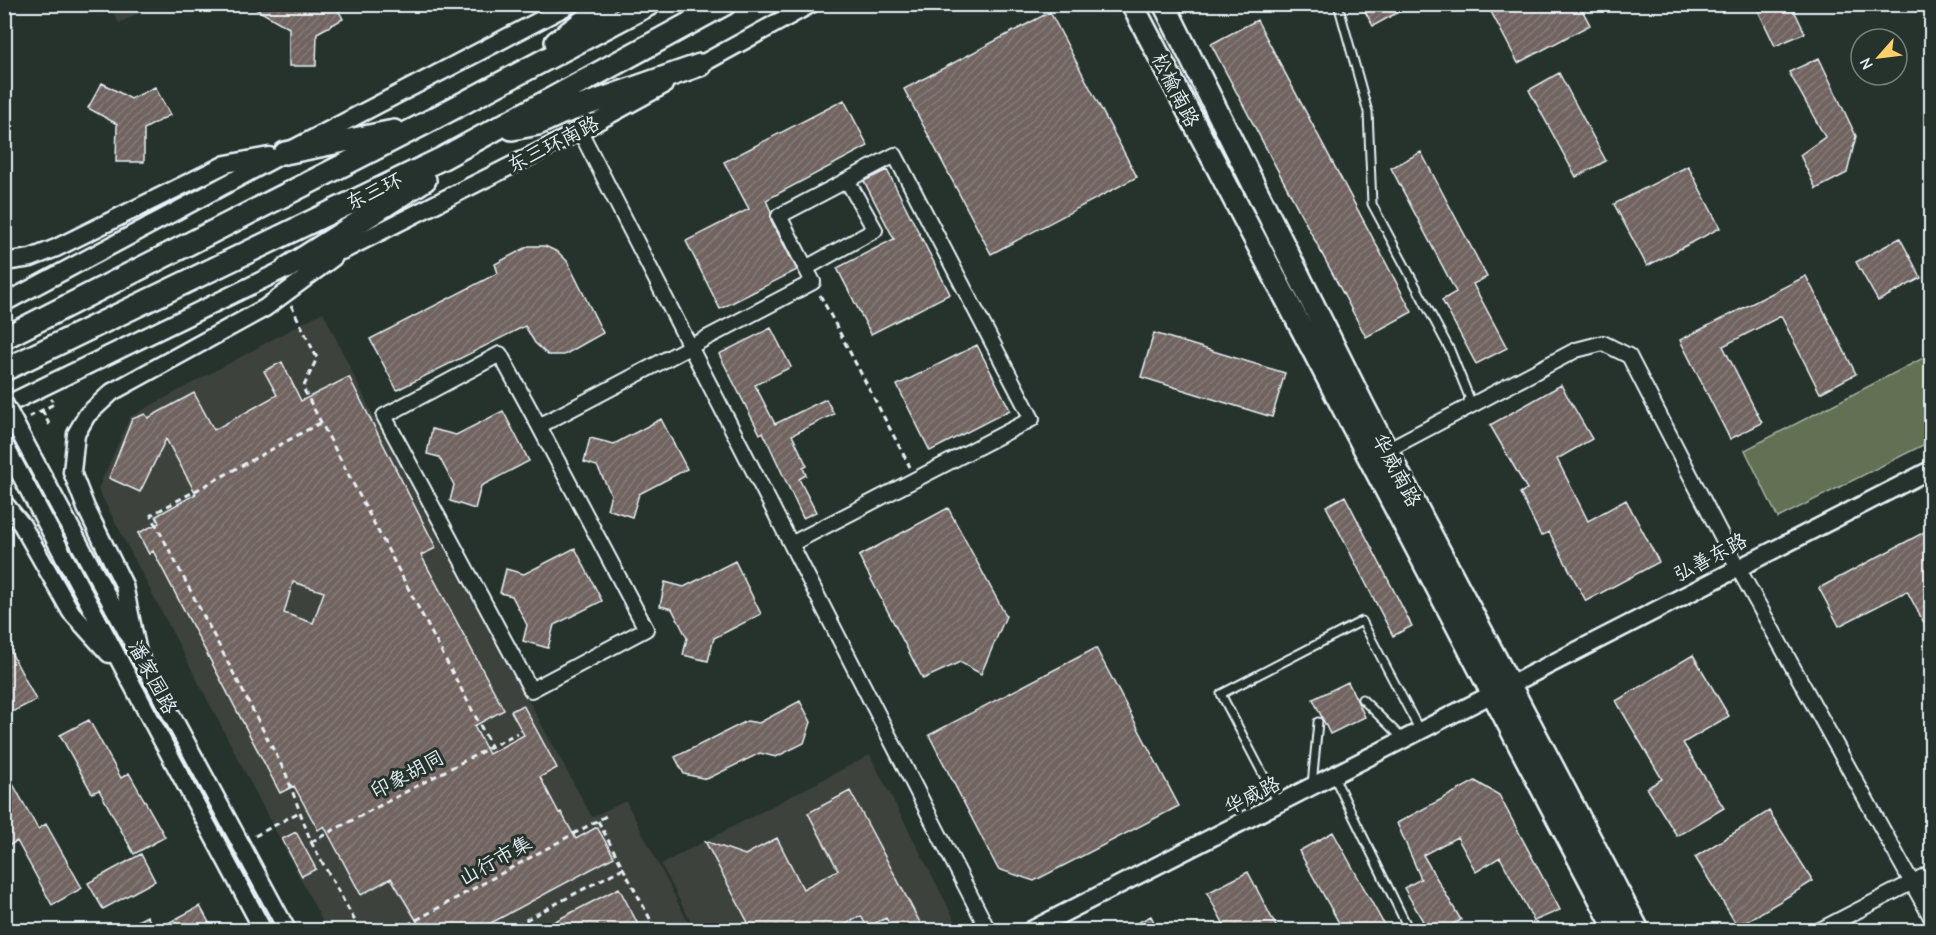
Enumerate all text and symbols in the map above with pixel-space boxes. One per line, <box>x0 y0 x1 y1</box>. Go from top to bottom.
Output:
north arrow <box>1849 27 1909 87</box>
street label: 松榆南路 <box>1147 49 1204 132</box>
text: N <box>1856 55 1877 72</box>
street label: 东三环南路 <box>503 111 604 177</box>
street label: 东三环 <box>342 168 406 215</box>
street label: 华威南路 <box>1368 430 1426 512</box>
street label: 弘善东路 <box>1670 528 1752 586</box>
street label: 潘家园路 <box>124 637 182 719</box>
street label: 印象胡同 <box>367 746 448 803</box>
street label: 华威路 <box>1220 771 1285 819</box>
street label: 山行市集 <box>455 831 536 890</box>

